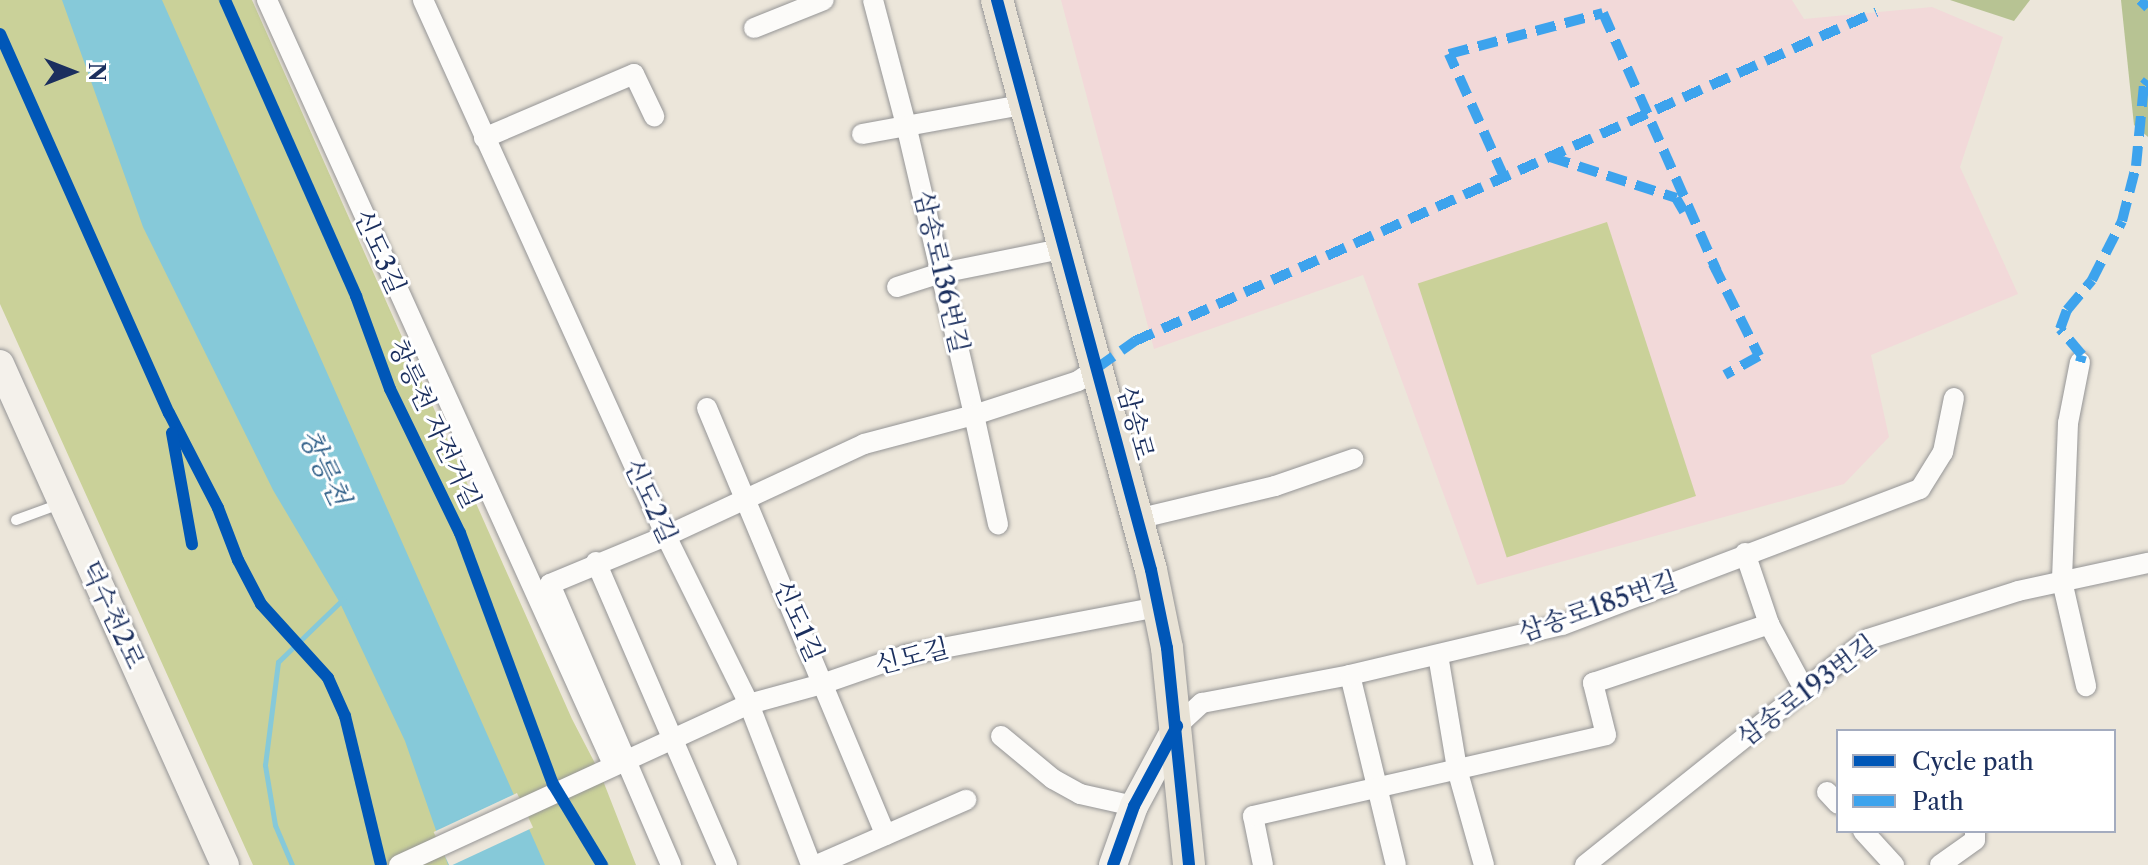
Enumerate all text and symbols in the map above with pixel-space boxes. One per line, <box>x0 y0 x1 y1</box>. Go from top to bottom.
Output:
north arrow <box>32 32 112 112</box>
text: N <box>83 62 110 82</box>
street label: 삼송로136번길 <box>907 188 975 356</box>
street label: 신도3길 <box>347 205 411 299</box>
street label: 창릉천 자전거길 <box>381 335 487 513</box>
street label: 삼송로 <box>1110 383 1160 463</box>
water label: 창릉천 <box>293 423 357 511</box>
street label: 신도2길 <box>617 453 683 549</box>
street label: 덕수천2로 <box>73 556 151 674</box>
street label: 삼송로185번길 <box>1514 565 1682 649</box>
street label: 신도1길 <box>766 575 830 667</box>
street label: 삼송로193번길 <box>1731 629 1883 753</box>
street label: 신도길 <box>872 633 952 681</box>
legend <box>1836 729 2116 833</box>
text: Cycle path <box>1912 747 2034 776</box>
text: Path <box>1912 787 1964 816</box>

